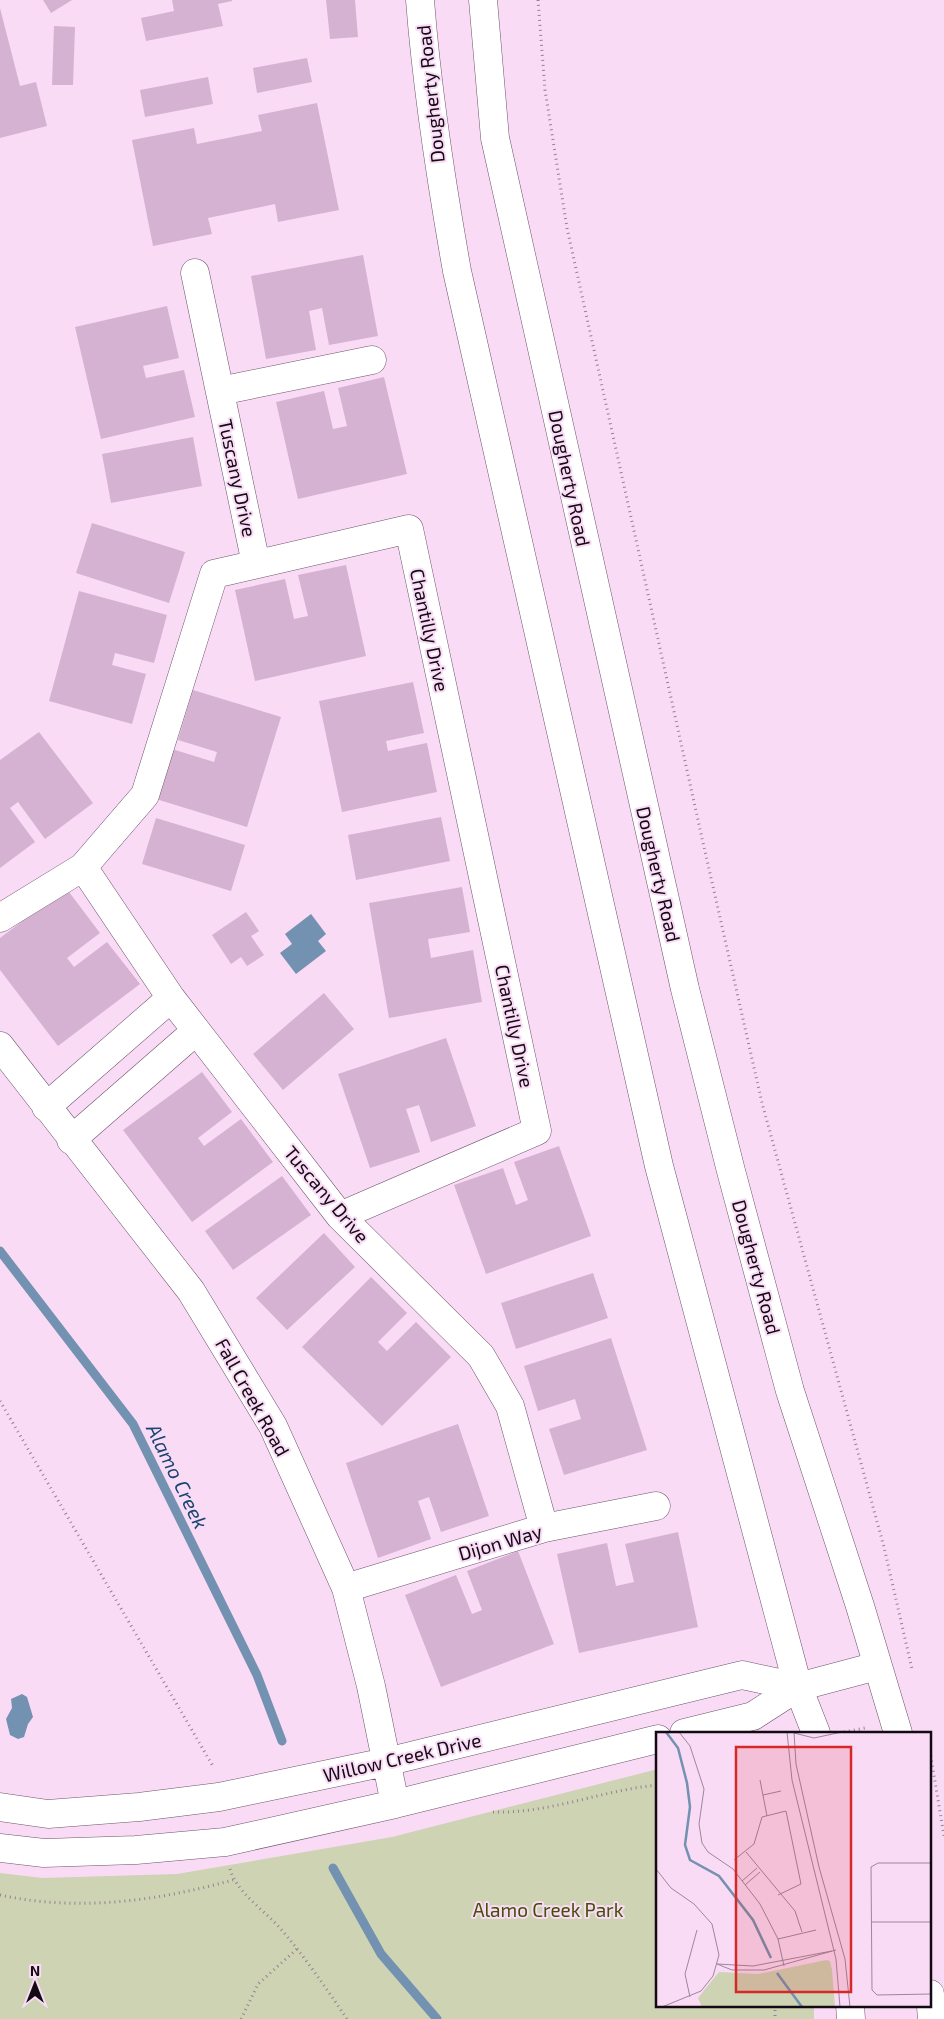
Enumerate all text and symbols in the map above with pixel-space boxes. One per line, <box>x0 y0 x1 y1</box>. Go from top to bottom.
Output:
street label: Dougherty Road <box>411 24 449 164</box>
street label: Dougherty Road <box>544 408 596 548</box>
street label: Tuscany Drive <box>214 417 262 539</box>
street label: Chantilly Drive <box>406 566 454 694</box>
street label: Dougherty Road <box>632 804 686 944</box>
street label: Chantilly Drive <box>491 962 539 1090</box>
street label: Tuscany Drive <box>280 1141 374 1247</box>
street label: Dougherty Road <box>728 1197 786 1337</box>
street label: Fall Creek Road <box>211 1334 295 1460</box>
water label: Alamo Creek <box>142 1419 214 1532</box>
street label: Dijon Way <box>455 1519 545 1565</box>
street label: Willow Creek Drive <box>321 1728 483 1786</box>
inset map <box>656 1732 932 2006</box>
park label: Alamo Creek Park <box>473 1898 624 1921</box>
north arrow <box>10 1959 60 2009</box>
text: N <box>30 1962 40 1979</box>

